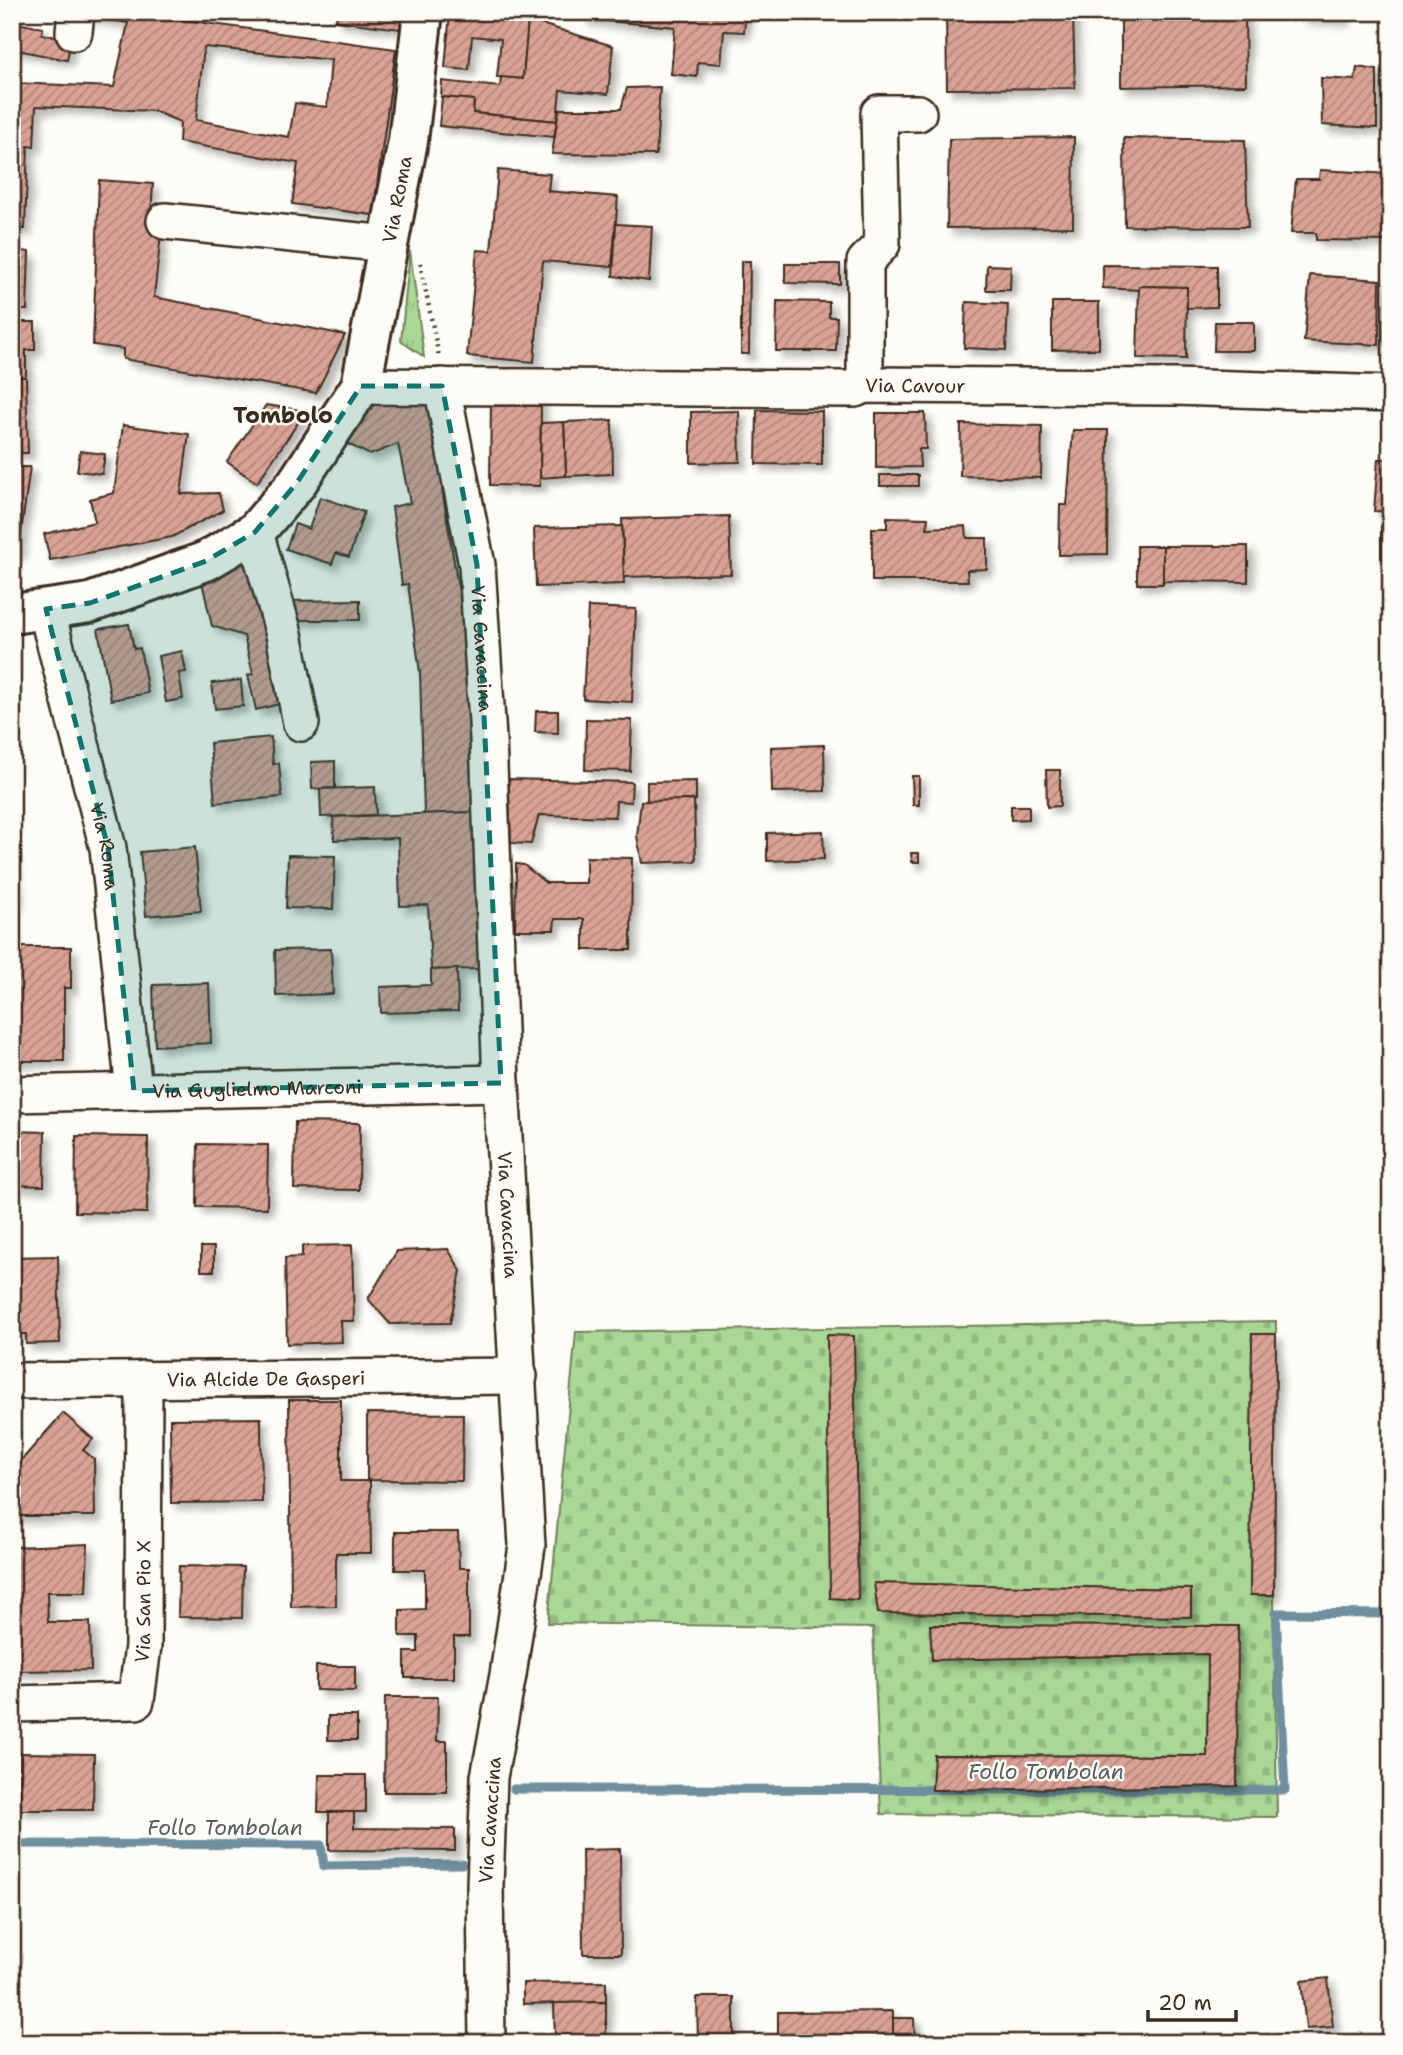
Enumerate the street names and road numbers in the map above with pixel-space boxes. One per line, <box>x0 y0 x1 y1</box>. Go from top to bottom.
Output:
street label: Via Roma <box>376 153 417 245</box>
street label: Via Cavour <box>865 373 965 398</box>
street label: Via Cavaccina <box>466 584 499 713</box>
street label: Via Roma <box>84 800 125 892</box>
street label: Via Guglielmo Marconi <box>152 1074 362 1103</box>
street label: Via Cavaccina <box>492 1151 524 1279</box>
street label: Via Alcide De Gasperi <box>167 1365 365 1392</box>
street label: Via San Pio X <box>128 1540 156 1664</box>
street label: Via Cavaccina <box>473 1756 507 1884</box>

